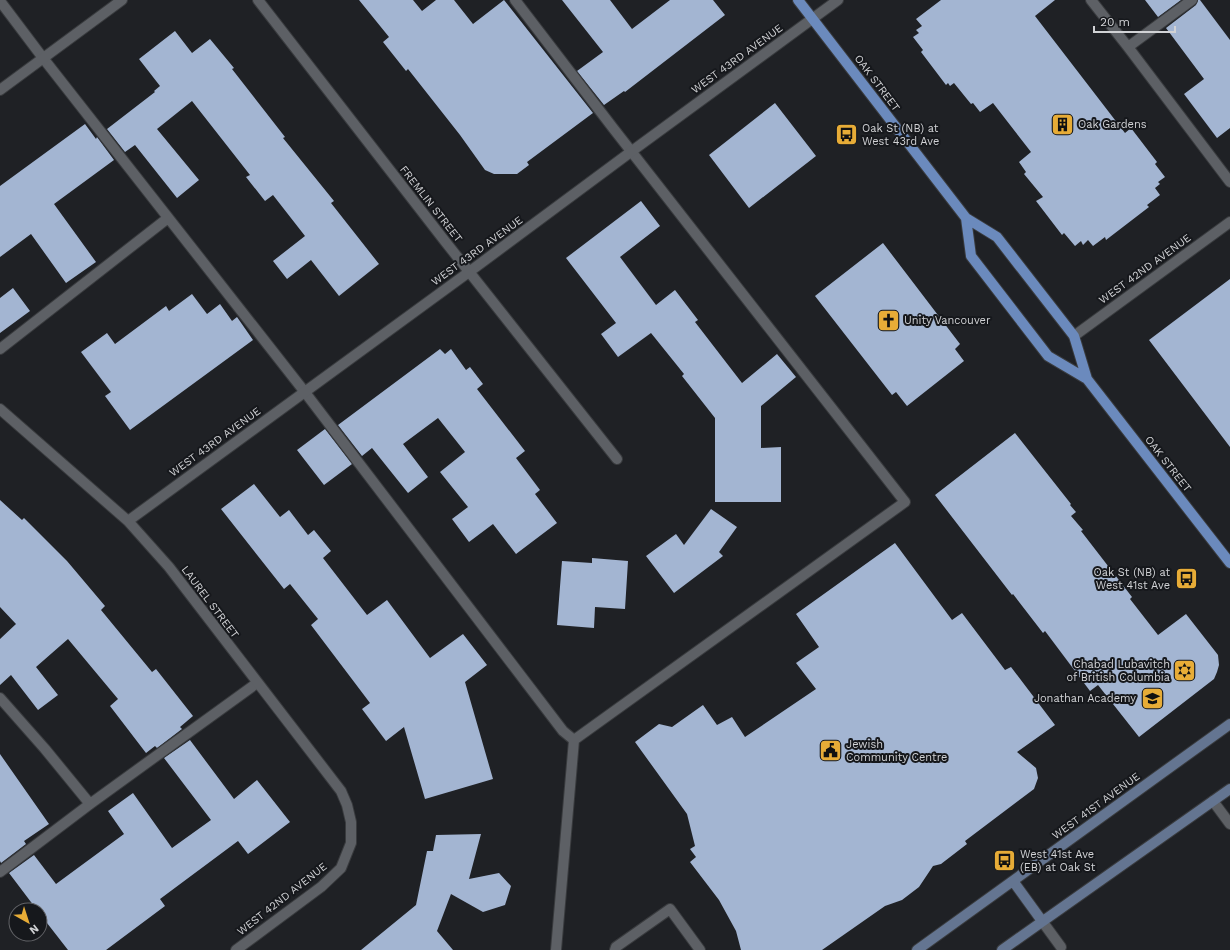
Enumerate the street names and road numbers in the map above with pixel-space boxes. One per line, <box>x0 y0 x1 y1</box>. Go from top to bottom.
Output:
street label: WEST 43RD AVENUE <box>689 21 785 97</box>
street label: OAK STREET <box>852 52 903 114</box>
street label: FREMLIN STREET <box>397 163 465 245</box>
street label: WEST 43RD AVENUE <box>429 213 525 289</box>
street label: WEST 42ND AVENUE <box>1096 231 1194 307</box>
street label: WEST 43RD AVENUE <box>167 404 263 480</box>
street label: OAK STREET <box>1142 433 1194 495</box>
street label: LAUREL STREET <box>179 563 242 641</box>
street label: WEST 41ST AVENUE <box>1050 770 1142 842</box>
street label: WEST 42ND AVENUE <box>234 860 330 938</box>

